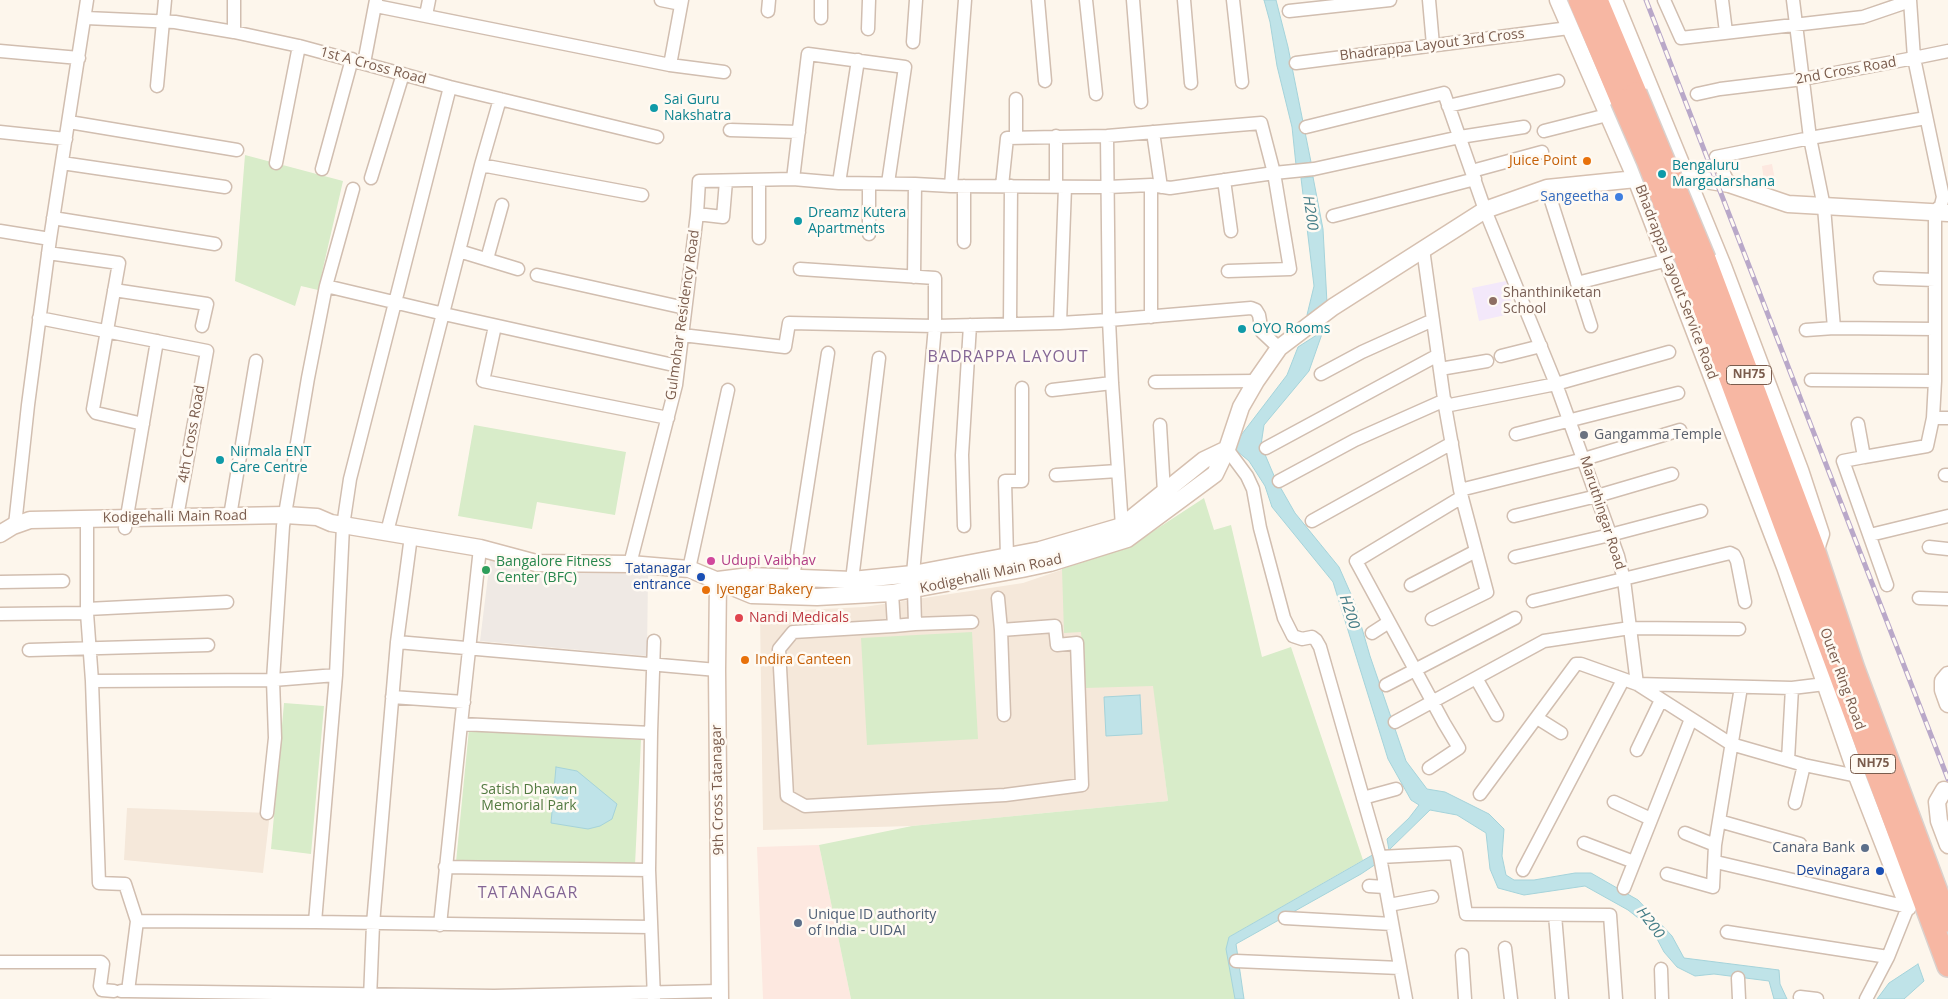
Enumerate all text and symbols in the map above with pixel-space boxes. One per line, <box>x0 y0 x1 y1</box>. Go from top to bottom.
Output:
street label: Bhadrappa Layout 3rd Cross <box>1339 25 1525 65</box>
street label: 1st A Cross Road <box>318 44 428 88</box>
street label: 2nd Cross Road <box>1794 54 1898 88</box>
place label: Sai Guru Nakshatra <box>664 92 731 124</box>
marker: Sai Guru Nakshatra <box>648 102 660 114</box>
place label: Juice Point <box>1509 153 1577 169</box>
marker: Juice Point <box>1581 155 1593 167</box>
place label: Bengaluru Margadarshana <box>1672 158 1775 190</box>
marker: Bengaluru Margadarshana <box>1656 168 1668 180</box>
street label: Bhadrappa Layout Service Road <box>1631 182 1721 382</box>
place label: Sangeetha <box>1540 189 1609 205</box>
marker: Sangeetha <box>1613 191 1625 203</box>
water label: H200 <box>1299 194 1321 232</box>
place label: Dreamz Kutera Apartments <box>808 205 906 238</box>
marker: Dreamz Kutera Apartments <box>792 215 804 227</box>
street label: Gulmohar Residency Road <box>663 229 703 401</box>
place label: Shanthiniketan School <box>1503 285 1601 318</box>
marker: Shanthiniketan School <box>1487 295 1499 307</box>
place label: OYO Rooms <box>1252 321 1330 337</box>
marker: OYO Rooms <box>1236 323 1248 335</box>
district label: BADRAPPA LAYOUT <box>926 347 1090 367</box>
road number: NH75 <box>1726 366 1772 384</box>
street label: 4th Cross Road <box>175 384 209 484</box>
place label: Gangamma Temple <box>1594 427 1722 443</box>
marker: Gangamma Temple <box>1578 429 1590 441</box>
place label: Nirmala ENT Care Centre <box>230 444 312 477</box>
marker: Nirmala ENT Care Centre <box>214 454 226 466</box>
street label: Maruthingar Road <box>1576 454 1628 572</box>
street label: Kodigehalli Main Road <box>103 507 247 527</box>
street label: Kodigehalli Main Road <box>918 551 1064 597</box>
place label: Udupi Vaibhav <box>721 553 816 569</box>
place label: Bangalore Fitness Center (BFC) <box>496 554 612 586</box>
marker: Udupi Vaibhav <box>705 555 717 567</box>
place label: Tatanagar entrance <box>625 561 691 594</box>
marker: Bangalore Fitness Center (BFC) <box>480 564 492 576</box>
marker: Tatanagar entrance <box>695 571 707 583</box>
place label: Iyengar Bakery <box>716 582 813 598</box>
marker: Iyengar Bakery <box>700 584 712 596</box>
water label: H200 <box>1335 593 1363 631</box>
place label: Nandi Medicals <box>749 610 849 626</box>
marker: Nandi Medicals <box>733 612 745 624</box>
street label: Outer Ring Road <box>1816 626 1868 732</box>
place label: Indira Canteen <box>755 652 851 668</box>
marker: Indira Canteen <box>739 654 751 666</box>
street label: 9th Cross Tatanagar <box>708 724 728 856</box>
road number: NH75 <box>1850 754 1896 774</box>
park label: Satish Dhawan Memorial Park <box>481 782 577 814</box>
place label: Canara Bank <box>1772 840 1855 856</box>
marker: Canara Bank <box>1859 842 1871 854</box>
place label: Devinagara <box>1796 863 1870 879</box>
marker: Devinagara <box>1874 865 1886 877</box>
district label: TATANAGAR <box>477 883 579 903</box>
water label: H200 <box>1632 904 1668 942</box>
place label: Unique ID authority of India - UIDAI <box>808 907 936 940</box>
marker: Unique ID authority of India - UIDAI <box>792 917 804 929</box>

